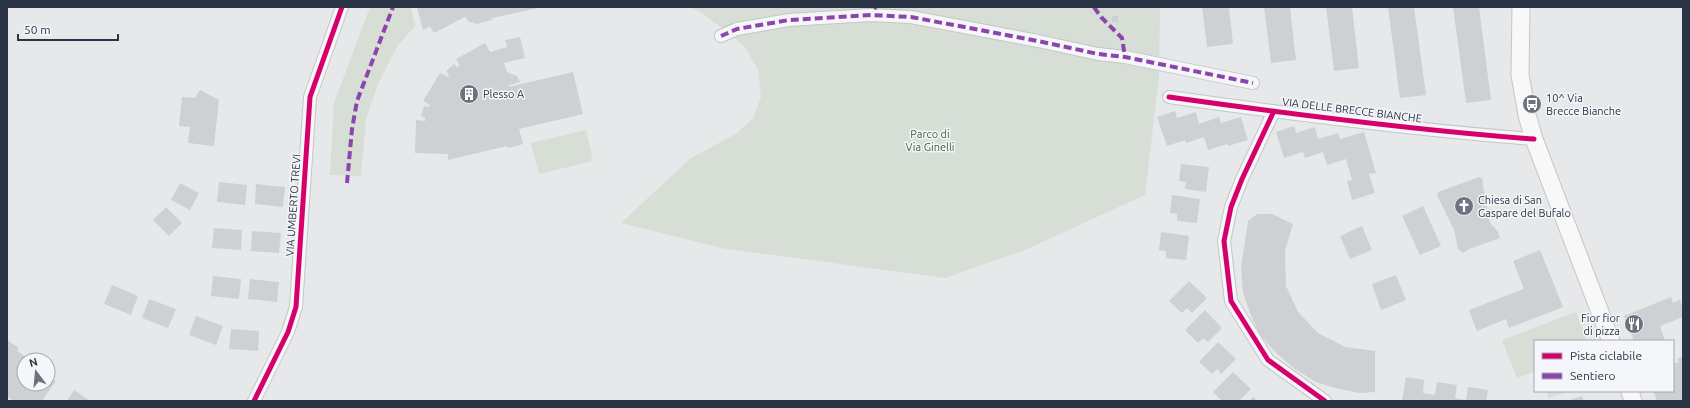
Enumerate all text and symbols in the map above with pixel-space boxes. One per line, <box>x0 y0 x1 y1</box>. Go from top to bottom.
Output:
scale bar <box>18 16 118 42</box>
text: 50 m <box>24 23 51 36</box>
building icon: Plesso A <box>458 83 480 105</box>
place label: Plesso A <box>483 88 525 100</box>
place label: 10^ Via Brecce Bianche <box>1546 92 1621 117</box>
bus stop icon: 10^ Via Brecce Bianche <box>1521 93 1543 115</box>
street label: VIA DELLE BRECCE BIANCHE <box>1281 95 1423 125</box>
park label: Parco di Via Ginelli <box>906 128 954 153</box>
street label: VIA UMBERTO TREVI <box>283 153 303 257</box>
place label: Chiesa di San Gaspare del Bufalo <box>1478 194 1571 219</box>
church icon: Chiesa di San Gaspare del Bufalo <box>1453 195 1475 217</box>
place label: Fior fior di pizza <box>1581 312 1621 337</box>
restaurant icon: Fior fior di pizza <box>1623 313 1645 335</box>
legend <box>1534 340 1674 392</box>
text: Pista ciclabile <box>1570 349 1642 362</box>
north arrow <box>16 352 56 392</box>
text: N <box>28 355 39 369</box>
text: Sentiero <box>1570 369 1616 382</box>

